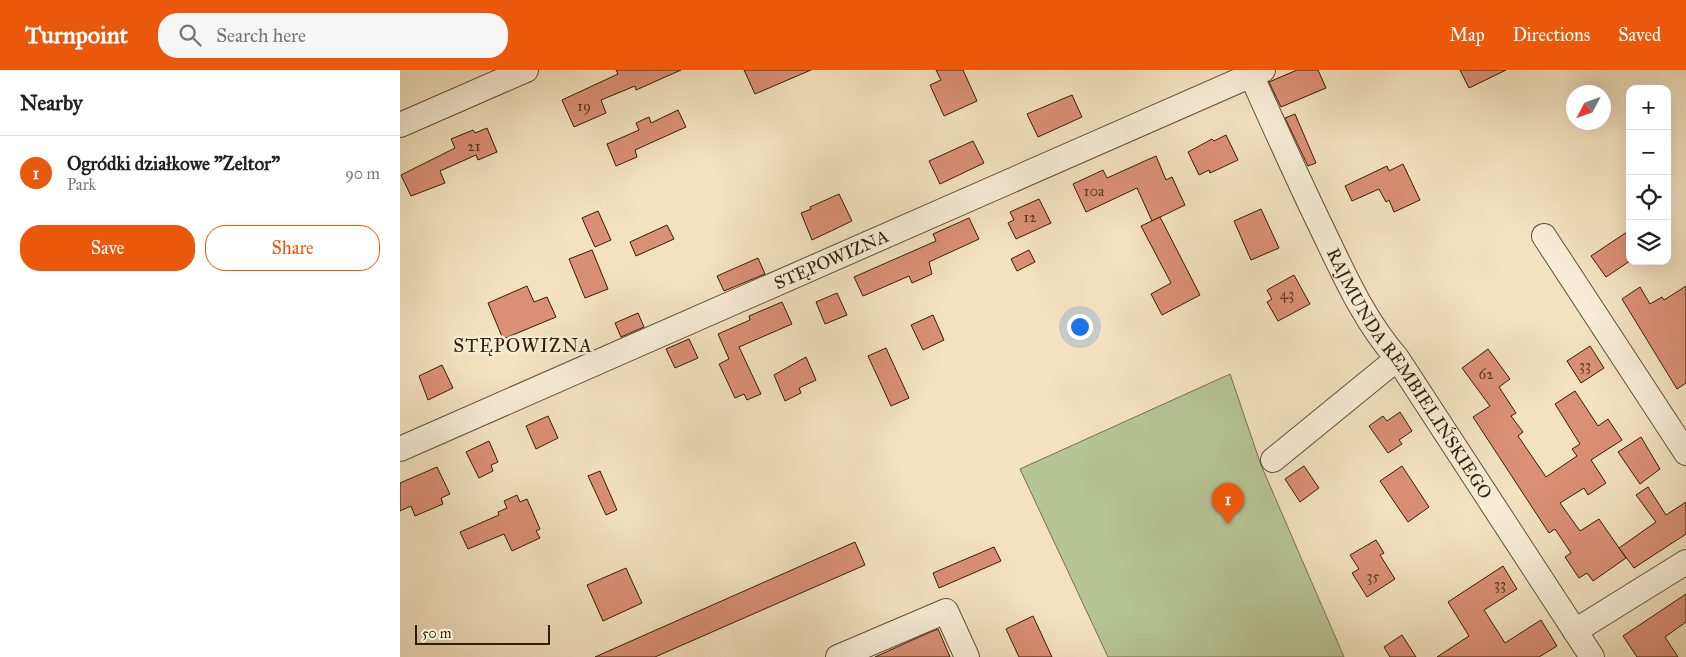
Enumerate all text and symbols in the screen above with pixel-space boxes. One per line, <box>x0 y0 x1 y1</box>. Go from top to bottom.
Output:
search box <box>158 13 508 58</box>
text: Turnpoint <box>25 20 128 50</box>
icon: search <box>176 21 204 49</box>
text: Search here <box>216 24 306 47</box>
text: Map <box>1449 24 1485 46</box>
text: Directions <box>1513 24 1590 46</box>
text: Saved <box>1618 24 1661 46</box>
north arrow <box>1566 85 1611 130</box>
map controls <box>1626 85 1671 265</box>
button: + <box>1626 85 1671 130</box>
text: Nearby <box>20 90 83 116</box>
house number: 19 <box>577 97 591 115</box>
button: − <box>1626 130 1671 175</box>
house number: 21 <box>467 137 481 155</box>
text: Ogródki działkowe "Zeltor" <box>67 152 280 175</box>
text: 1 <box>33 164 39 183</box>
text: 90 m <box>345 164 380 183</box>
text: Park <box>67 175 96 194</box>
button: locate <box>1626 175 1671 220</box>
house number: 10a <box>1084 182 1105 200</box>
house number: 12 <box>1023 208 1037 226</box>
button: layers <box>1626 220 1671 265</box>
button: Save <box>20 225 195 271</box>
button: Share <box>205 225 380 271</box>
street label: STĘPOWIZNA <box>771 225 892 294</box>
street label: RAJMUNDA REMBIELIŃSKIEGO <box>1322 244 1497 503</box>
house number: 43 <box>1280 285 1294 303</box>
your location <box>1067 314 1093 340</box>
district label: STĘPOWIZNA <box>453 334 593 357</box>
house number: 33 <box>1579 356 1591 374</box>
house number: 62 <box>1478 365 1494 383</box>
pin: 1 <box>1212 483 1244 524</box>
house number: 35 <box>1367 567 1380 585</box>
house number: 33 <box>1494 575 1506 593</box>
scale bar <box>415 622 550 645</box>
text: 50 m <box>422 625 451 642</box>

